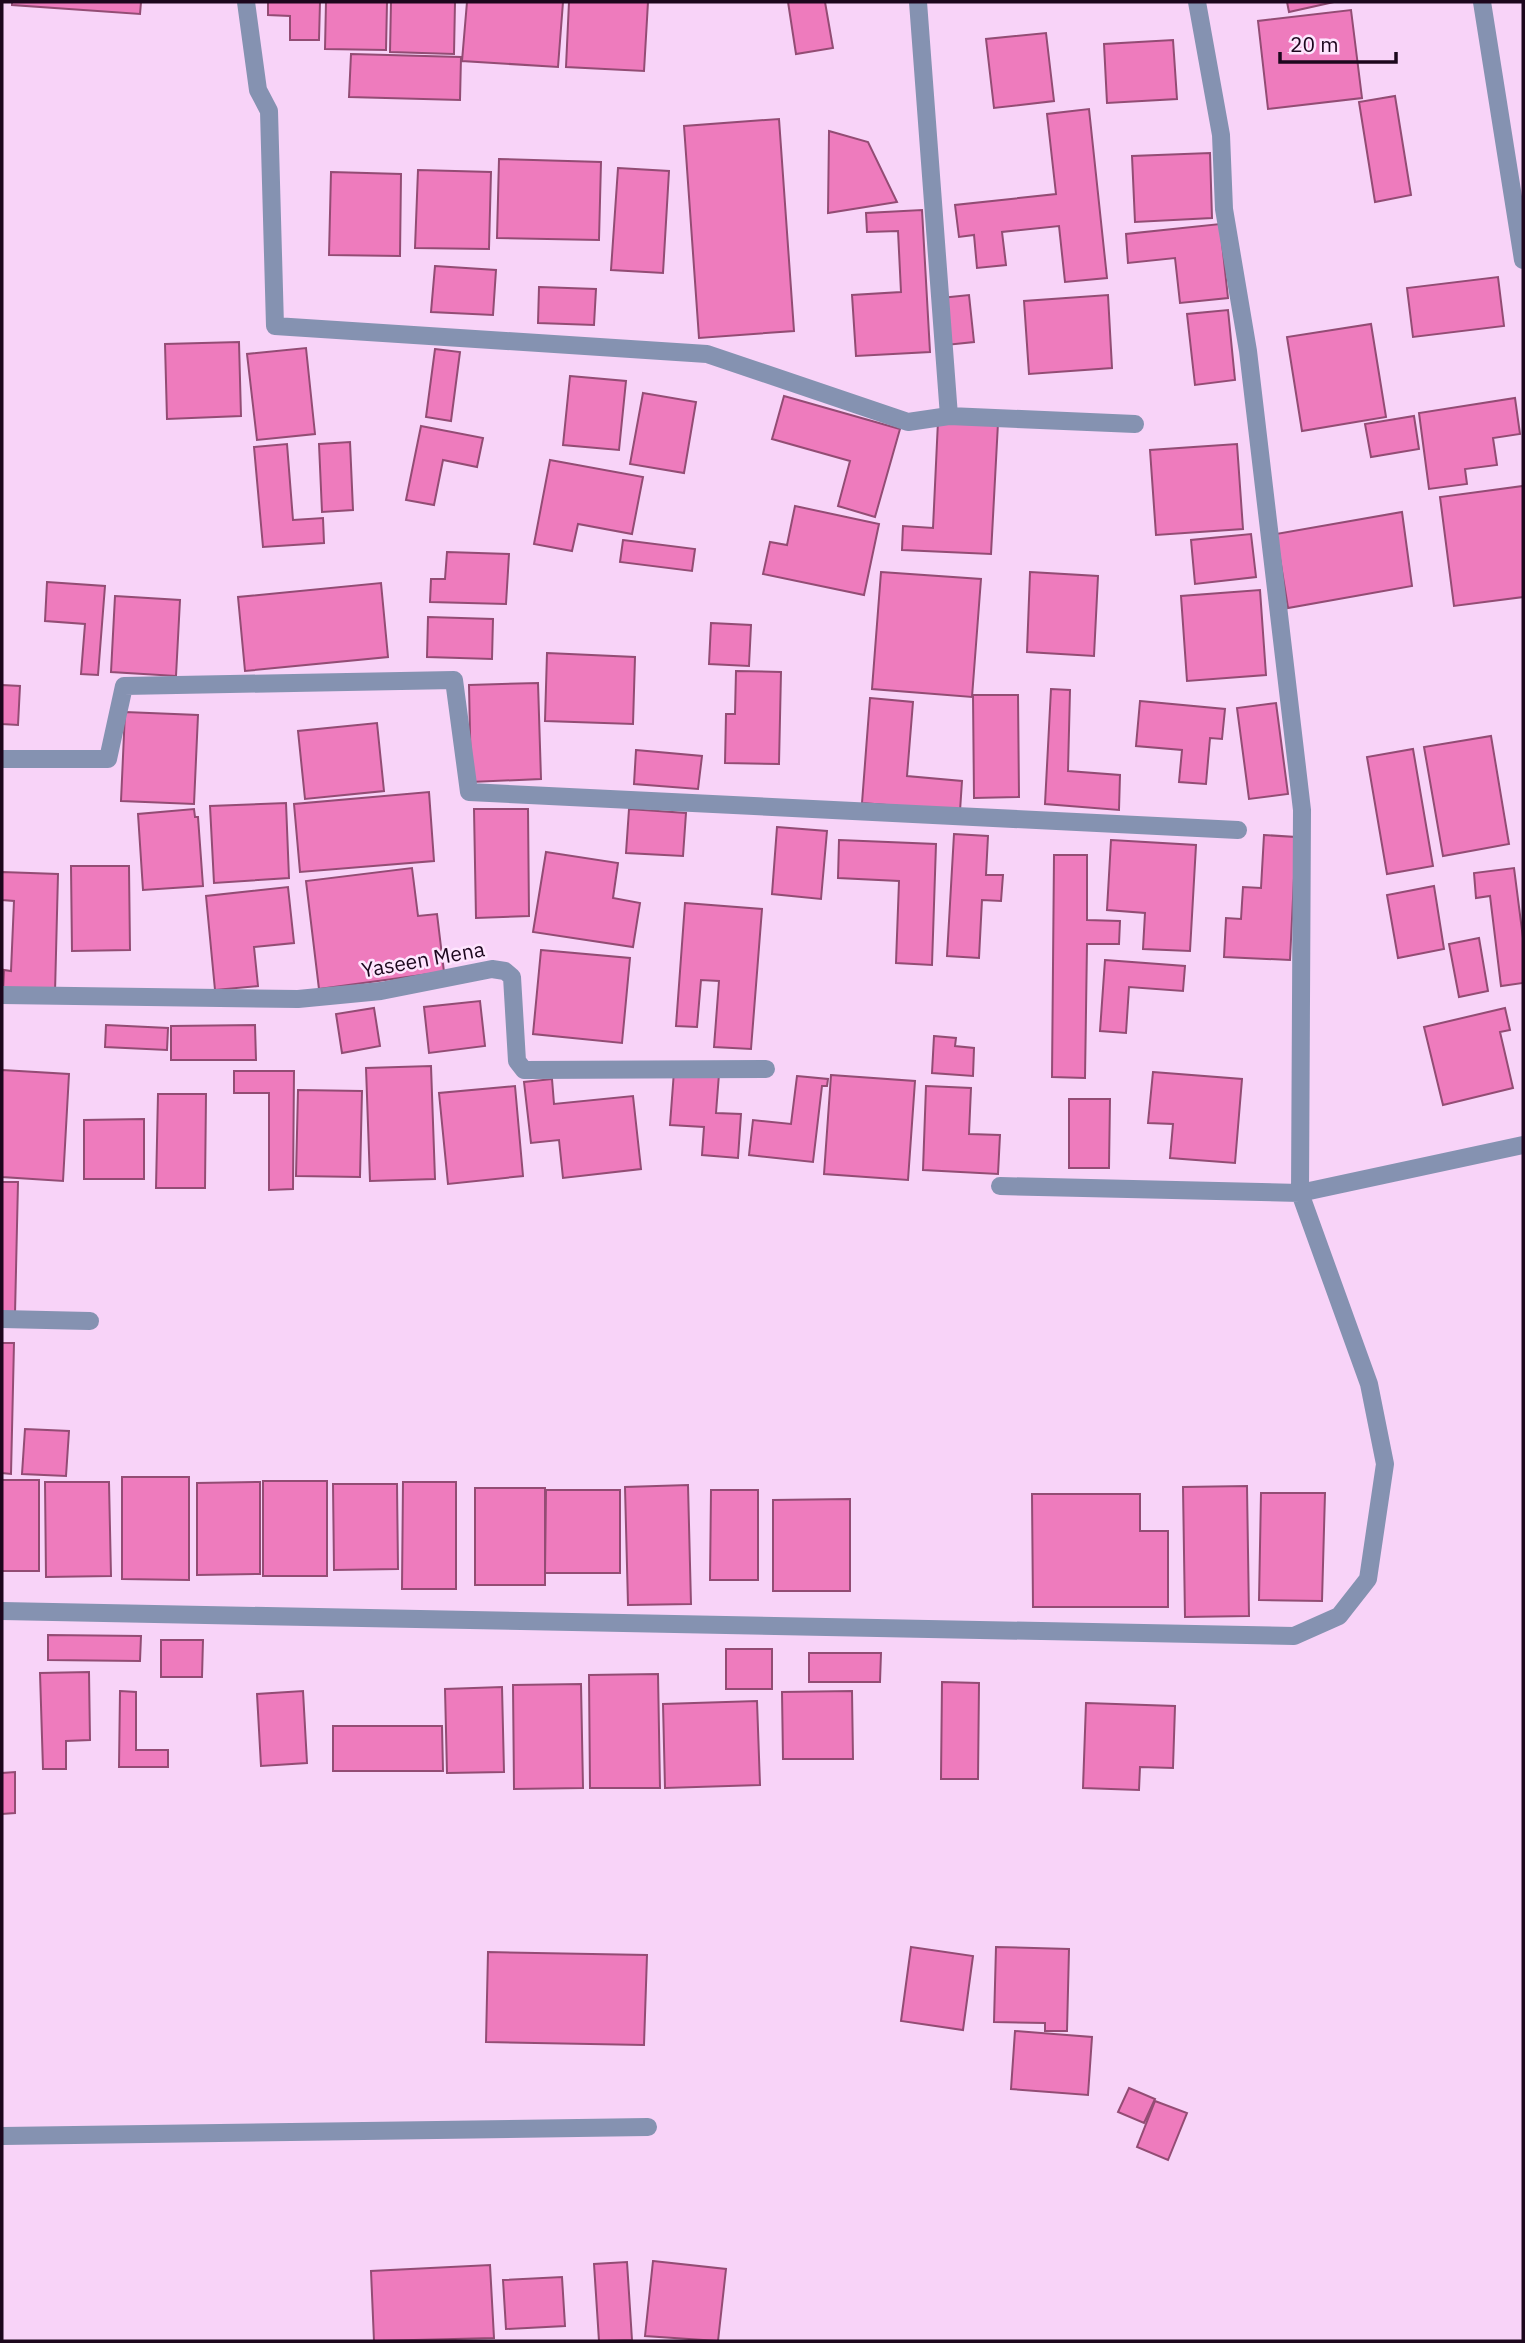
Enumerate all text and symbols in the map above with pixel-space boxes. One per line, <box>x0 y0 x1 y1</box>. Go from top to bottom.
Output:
scale bar <box>1280 21 1396 65</box>
text: 20 m <box>1290 30 1339 58</box>
street label: Yaseen Mena <box>359 934 487 984</box>

